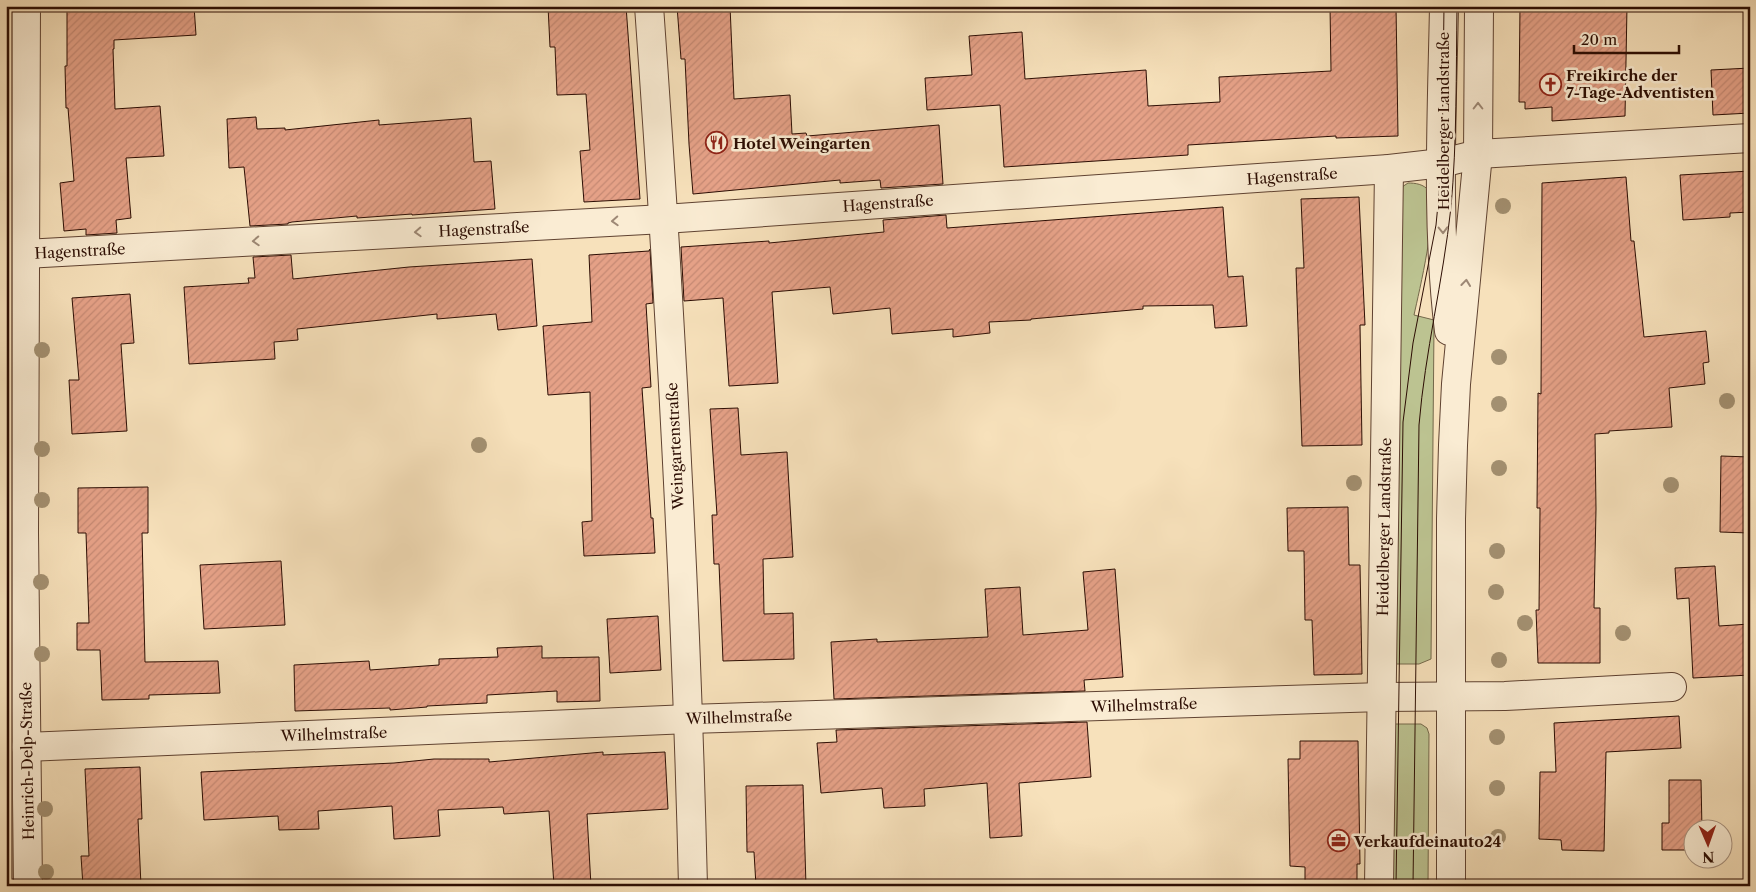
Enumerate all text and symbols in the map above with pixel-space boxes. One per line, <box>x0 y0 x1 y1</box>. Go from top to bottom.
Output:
scale bar <box>1574 22 1678 54</box>
text: 20 m <box>1581 30 1617 49</box>
street label: Heidelberger Landstraße <box>1434 32 1453 210</box>
place label: Freikirche der 7-Tage-Adventisten <box>1566 66 1715 102</box>
church icon: Freikirche der 7-Tage-Adventisten <box>1538 72 1562 96</box>
one-way arrow <box>1473 101 1483 109</box>
restaurant icon: Hotel Weingarten <box>705 131 729 155</box>
place label: Hotel Weingarten <box>733 134 871 153</box>
street label: Hagenstraße <box>1246 163 1338 189</box>
street label: Hagenstraße <box>842 190 934 216</box>
one-way arrow <box>611 216 619 227</box>
street label: Hagenstraße <box>438 217 530 241</box>
one-way arrow <box>1437 226 1448 234</box>
one-way arrow <box>414 227 422 238</box>
one-way arrow <box>252 236 260 247</box>
street label: Hagenstraße <box>34 239 126 263</box>
one-way arrow <box>1460 279 1471 287</box>
street label: Weingartenstraße <box>662 382 688 511</box>
street label: Heidelberger Landstraße <box>1373 438 1395 616</box>
street label: Heinrich-Delp-Straße <box>16 682 38 840</box>
street label: Wilhelmstraße <box>1090 694 1197 716</box>
street label: Wilhelmstraße <box>685 706 792 728</box>
street label: Wilhelmstraße <box>280 723 387 745</box>
north arrow <box>1684 820 1734 870</box>
office icon: Verkaufdeinauto24 <box>1326 829 1350 853</box>
place label: Verkaufdeinauto24 <box>1353 832 1502 851</box>
text: N <box>1702 848 1715 866</box>

